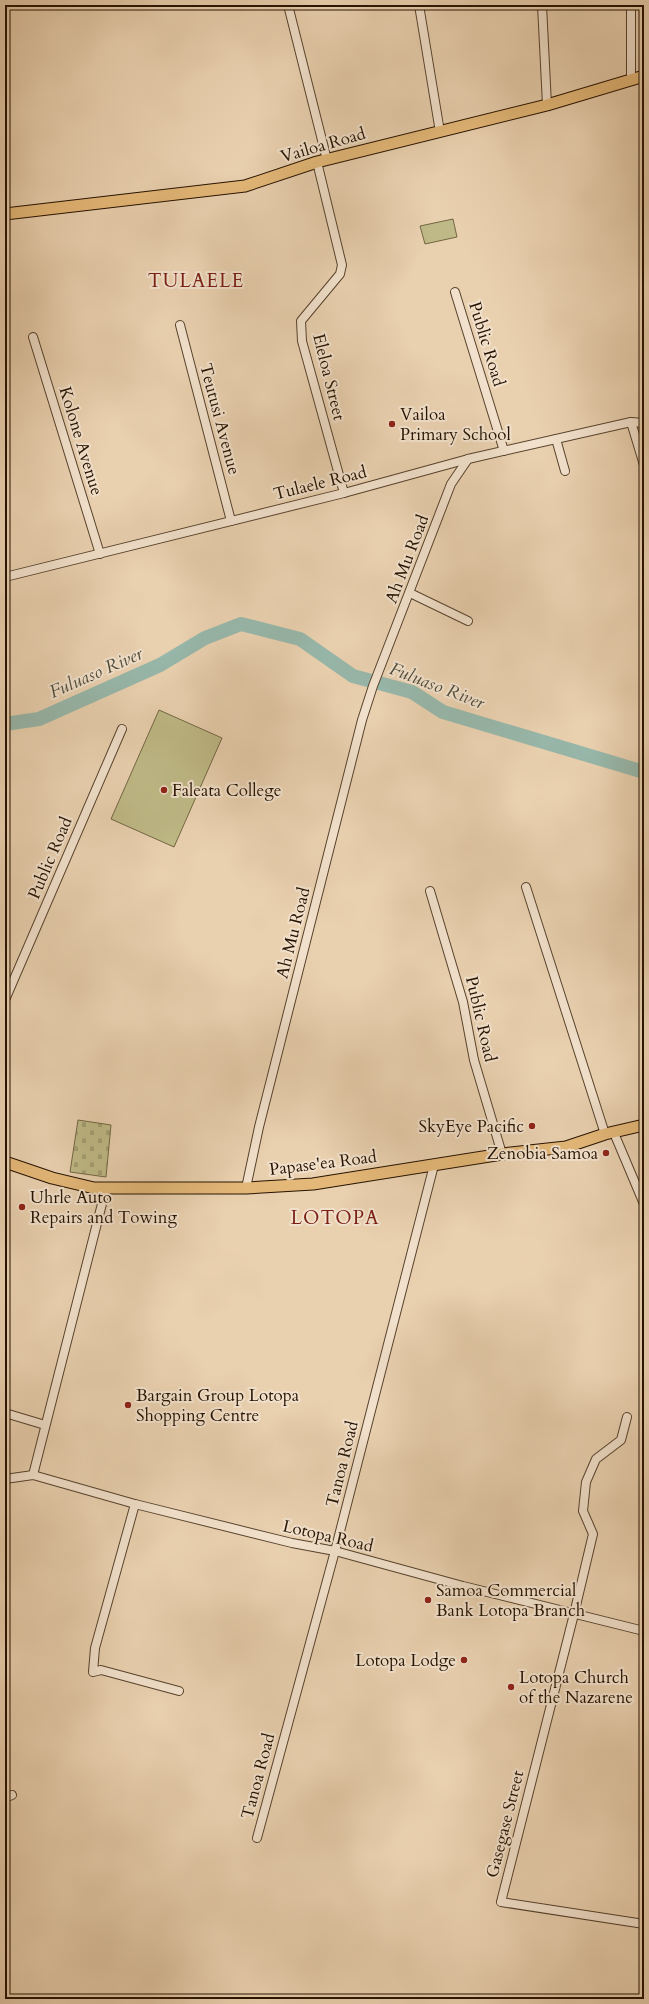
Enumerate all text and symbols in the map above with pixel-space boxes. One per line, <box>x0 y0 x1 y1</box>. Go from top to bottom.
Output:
street label: Vailoa Road <box>278 122 368 168</box>
district label: TULAELE <box>148 268 244 294</box>
street label: Public Road <box>463 299 511 389</box>
street label: Eleloa Street <box>307 331 351 423</box>
street label: Teutusi Avenue <box>194 361 246 477</box>
street label: Kolone Avenue <box>54 384 108 498</box>
place label: Vailoa Primary School <box>400 403 511 446</box>
marker: Vailoa Primary School <box>387 419 397 429</box>
street label: Tulaele Road <box>271 460 369 506</box>
street label: Ah Mu Road <box>380 511 434 607</box>
water label: Fuluaso River <box>45 641 148 705</box>
water label: Fuluaso River <box>386 656 489 716</box>
place label: Faleata College <box>172 779 282 802</box>
marker: Faleata College <box>159 785 169 795</box>
street label: Public Road <box>22 813 78 903</box>
street label: Ah Mu Road <box>271 885 315 981</box>
street label: Public Road <box>460 974 502 1064</box>
place label: SkyEye Pacific <box>418 1115 524 1138</box>
marker: SkyEye Pacific <box>527 1121 537 1131</box>
place label: Zenobia Samoa <box>487 1142 599 1165</box>
street label: Papase'ea Road <box>268 1145 378 1181</box>
marker: Zenobia Samoa <box>601 1148 611 1158</box>
place label: Uhrle Auto Repairs and Towing <box>30 1186 177 1229</box>
marker: Uhrle Auto Repairs and Towing <box>17 1202 27 1212</box>
district label: LOTOPA <box>290 1205 380 1231</box>
place label: Bargain Group Lotopa Shopping Centre <box>136 1384 300 1427</box>
marker: Bargain Group Lotopa Shopping Centre <box>123 1400 133 1410</box>
street label: Tanoa Road <box>320 1419 364 1509</box>
street label: Lotopa Road <box>280 1514 376 1558</box>
place label: Samoa Commercial Bank Lotopa Branch <box>436 1579 586 1622</box>
marker: Samoa Commercial Bank Lotopa Branch <box>423 1595 433 1605</box>
place label: Lotopa Lodge <box>355 1649 456 1672</box>
marker: Lotopa Lodge <box>459 1655 469 1665</box>
place label: Lotopa Church of the Nazarene <box>519 1666 633 1709</box>
marker: Lotopa Church of the Nazarene <box>506 1682 516 1692</box>
street label: Tanoa Road <box>236 1731 280 1821</box>
street label: Gasegase Street <box>481 1767 530 1880</box>

